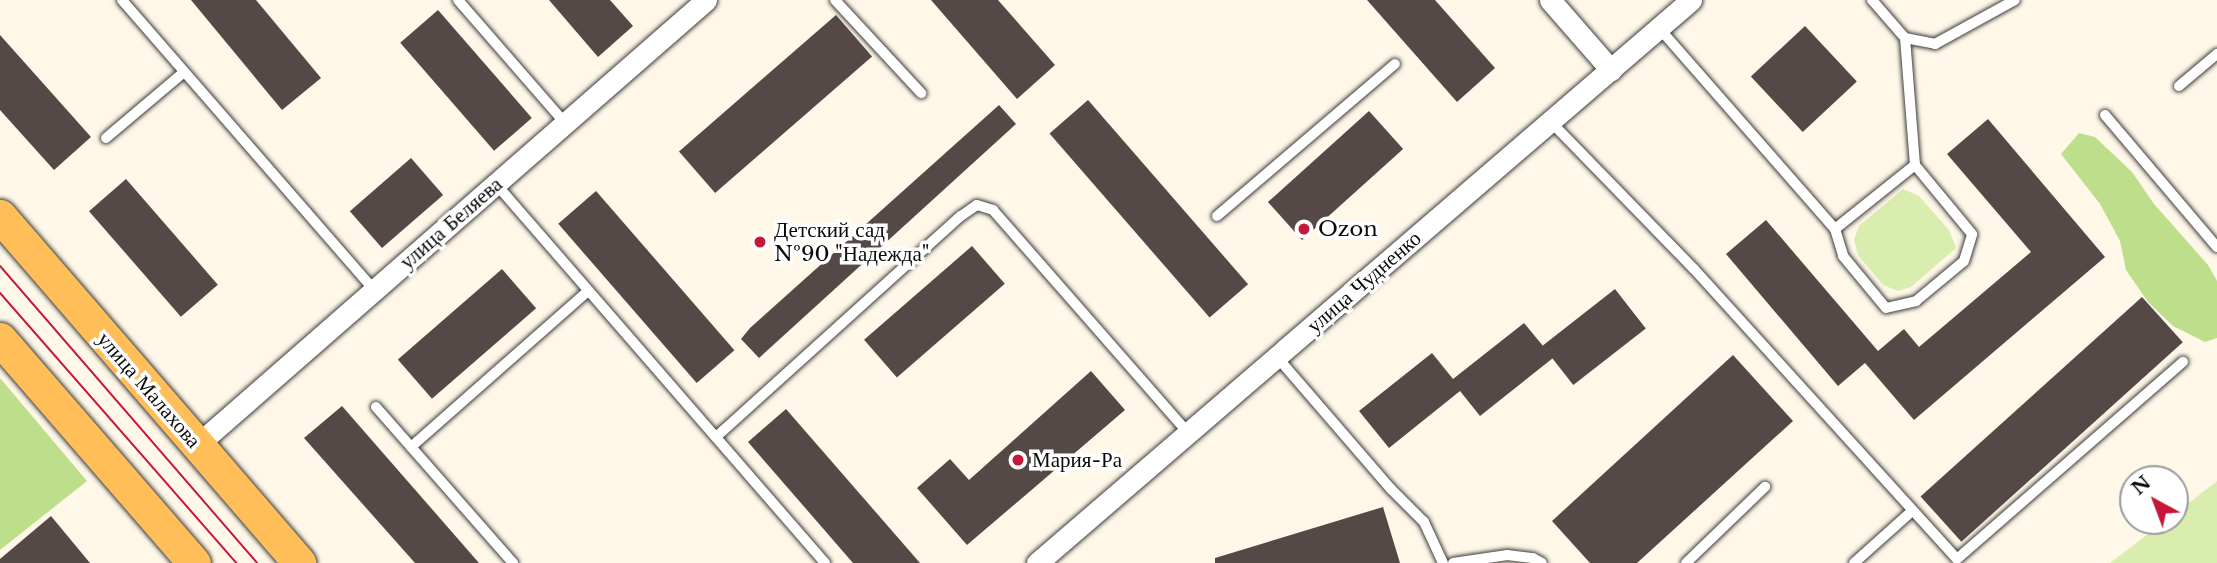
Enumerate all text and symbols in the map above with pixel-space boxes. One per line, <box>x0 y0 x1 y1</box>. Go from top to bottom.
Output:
street label: улица Беляева <box>395 172 507 274</box>
place label: Ozon <box>1318 216 1378 242</box>
place label: Детский сад №90 "Надежда" <box>774 217 930 267</box>
marker: Ozon <box>1296 221 1312 237</box>
street label: улица Чудненко <box>1302 226 1426 338</box>
marker: Детский сад №90 "Надежда" <box>752 234 768 250</box>
street label: улица Малахова <box>92 327 206 453</box>
place label: Мария-Ра <box>1032 447 1122 473</box>
marker: Мария-Ра <box>1010 452 1026 468</box>
north arrow <box>2119 465 2189 535</box>
text: N <box>2127 471 2155 500</box>

